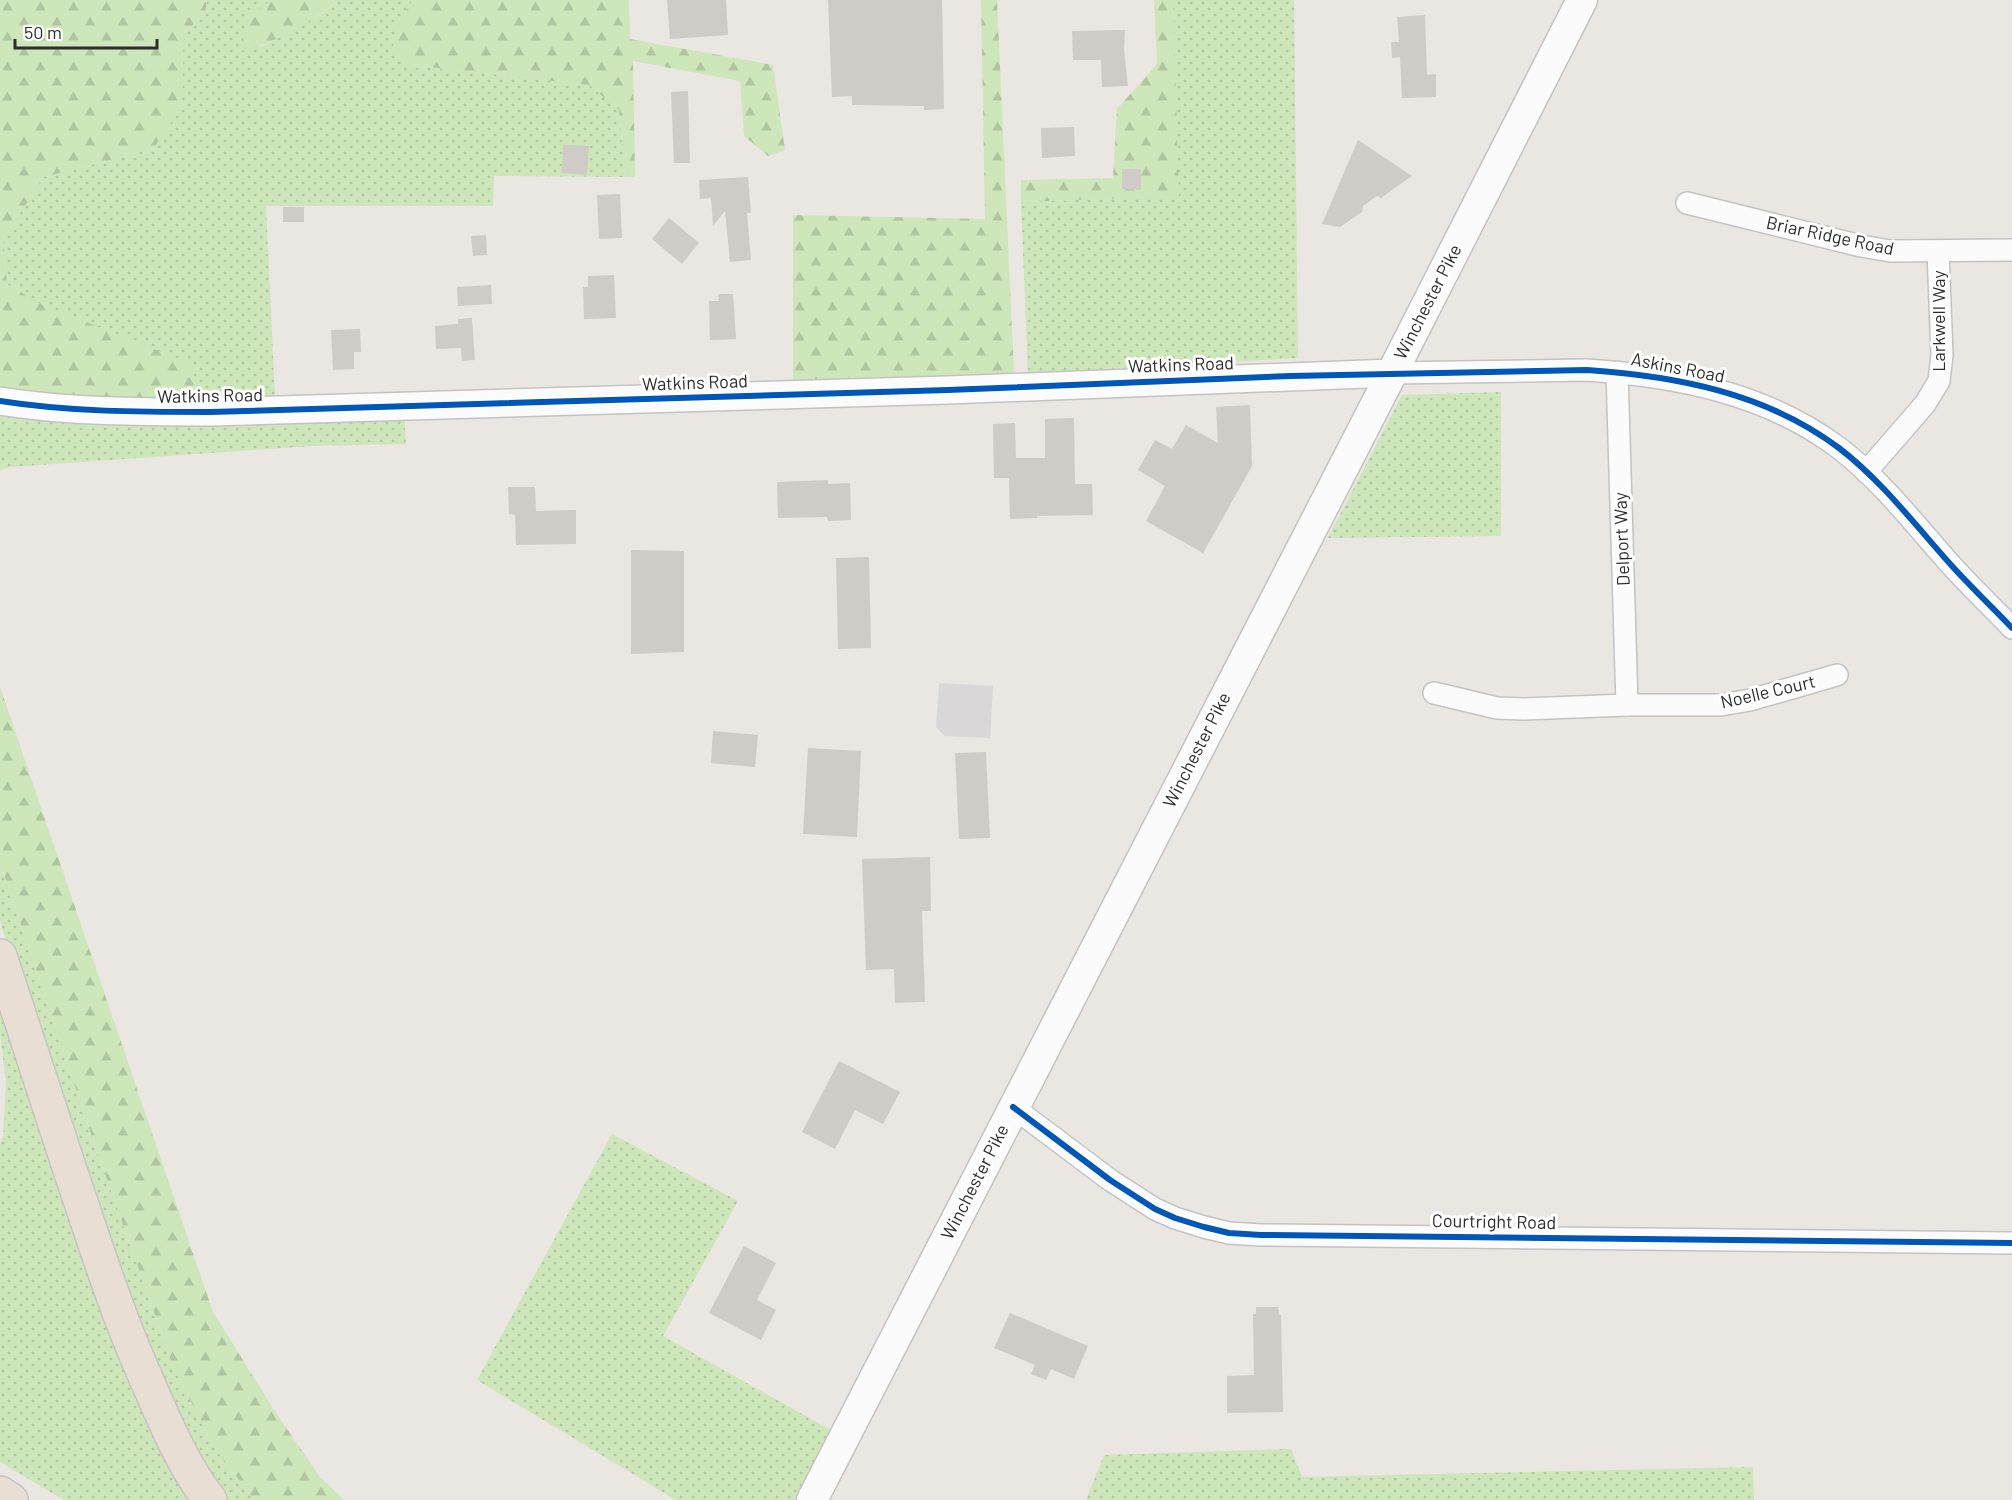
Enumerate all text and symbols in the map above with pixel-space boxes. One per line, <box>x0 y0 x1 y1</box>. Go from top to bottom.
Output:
scale bar <box>15 12 158 50</box>
text: 50 m <box>24 21 62 43</box>
street label: Briar Ridge Road <box>1764 211 1896 259</box>
street label: Winchester Pike <box>1389 240 1466 363</box>
street label: Larkwell Way <box>1927 270 1949 372</box>
street label: Askins Road <box>1629 347 1727 387</box>
street label: Watkins Road <box>1128 351 1234 377</box>
street label: Watkins Road <box>642 369 748 395</box>
street label: Watkins Road <box>157 383 263 407</box>
street label: Delport Way <box>1608 492 1634 586</box>
street label: Noelle Court <box>1718 669 1817 713</box>
street label: Winchester Pike <box>1158 688 1235 811</box>
street label: Winchester Pike <box>936 1120 1013 1243</box>
street label: Courtright Road <box>1432 1209 1556 1233</box>

